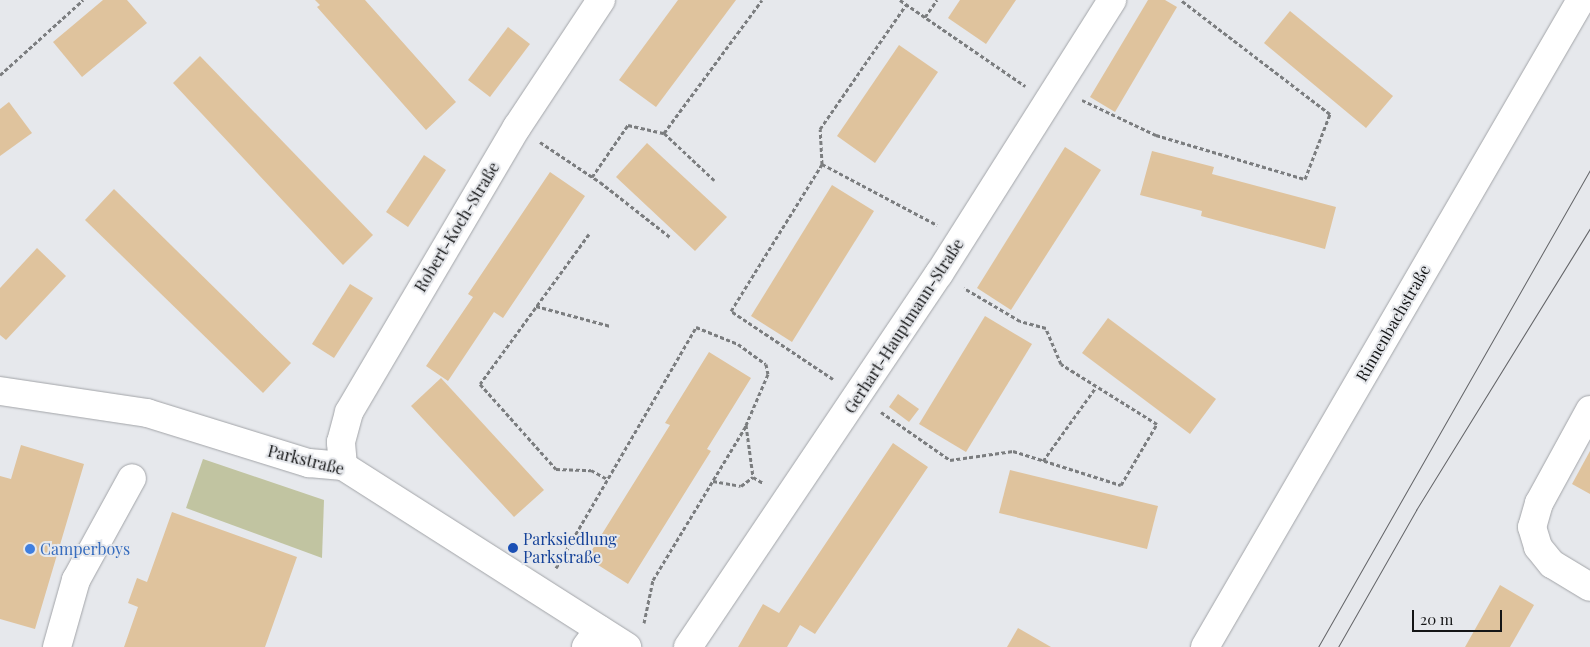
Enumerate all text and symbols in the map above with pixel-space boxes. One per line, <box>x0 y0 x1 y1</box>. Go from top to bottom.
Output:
street label: Robert-Koch-Straße <box>411 159 503 295</box>
street label: Gerhart-Hauptmann-Straße <box>840 235 968 417</box>
street label: Rinnenbachstraße <box>1352 261 1434 385</box>
street label: Parkstraße <box>266 441 346 479</box>
place label: Parksiedlung Parkstraße <box>523 529 617 567</box>
place label: Camperboys <box>40 539 130 559</box>
marker: Parksiedlung Parkstraße <box>507 542 519 554</box>
marker: Camperboys <box>24 543 36 555</box>
scale bar <box>1415 600 1505 632</box>
text: 20 m <box>1420 609 1453 629</box>

